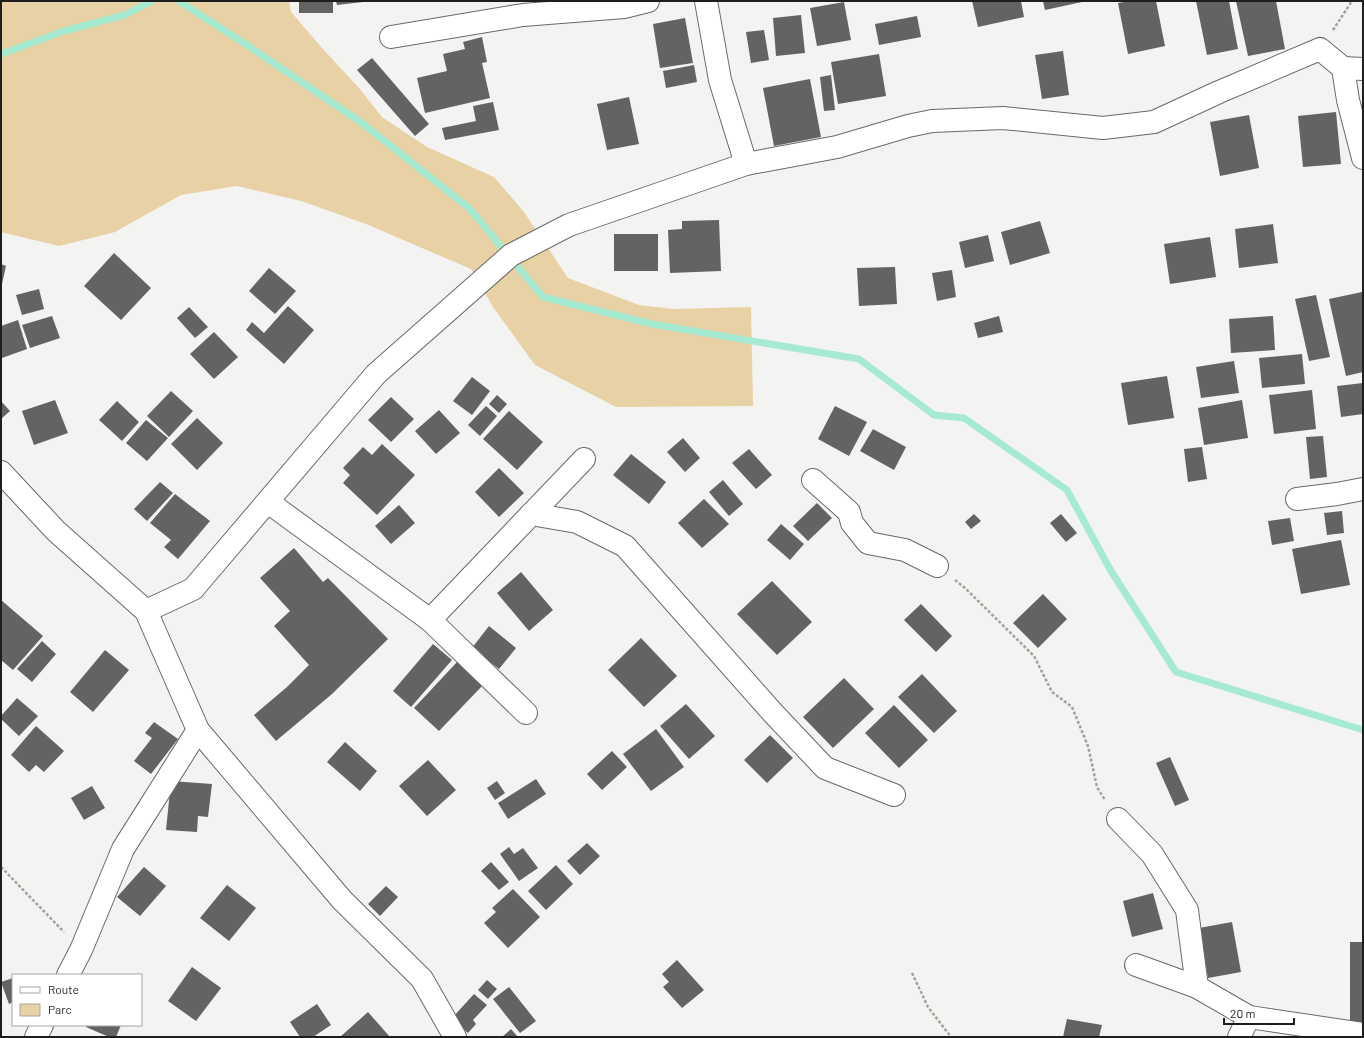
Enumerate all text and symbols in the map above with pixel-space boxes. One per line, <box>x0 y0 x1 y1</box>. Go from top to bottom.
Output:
legend <box>12 974 142 1026</box>
text: Route <box>48 982 79 996</box>
scale bar <box>1224 1000 1294 1026</box>
text: Parc <box>48 1002 72 1016</box>
text: 20 m <box>1230 1006 1256 1020</box>

